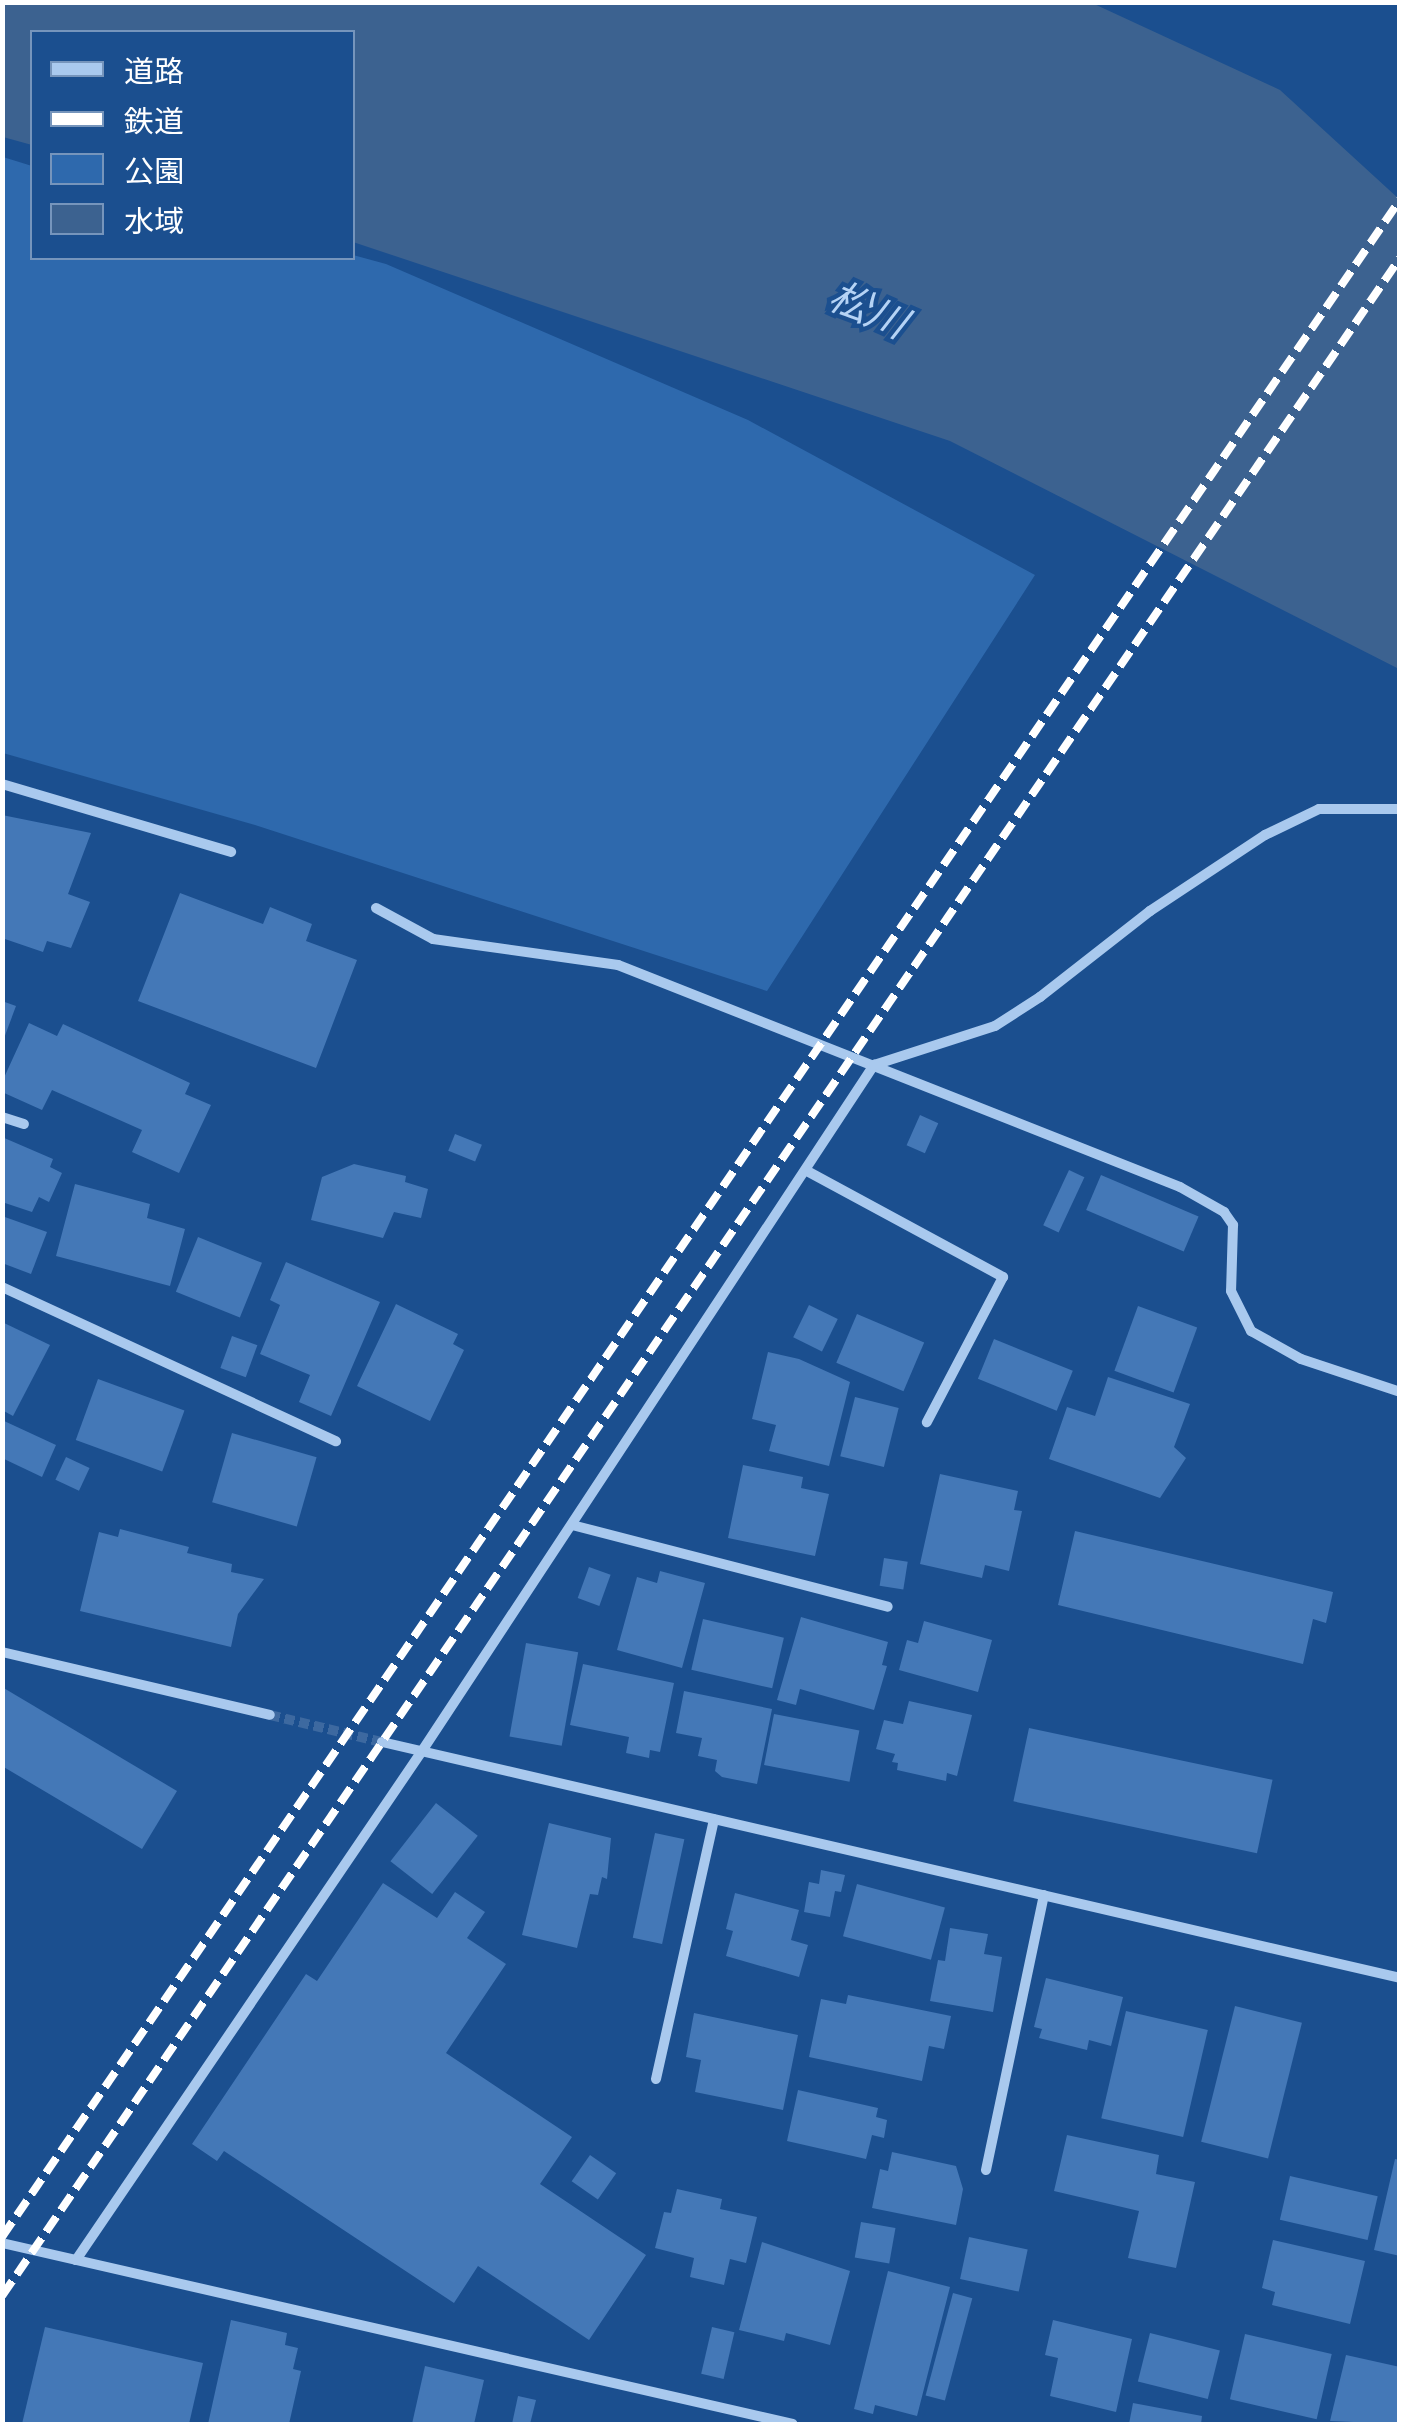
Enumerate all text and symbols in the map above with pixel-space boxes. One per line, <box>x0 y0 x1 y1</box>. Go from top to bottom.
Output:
legend <box>30 30 355 260</box>
text: 道路 <box>124 51 184 88</box>
text: 鉄道 <box>124 101 184 138</box>
text: 公園 <box>124 151 184 188</box>
text: 水域 <box>124 201 184 238</box>
water label: 松川 <box>823 270 915 346</box>

